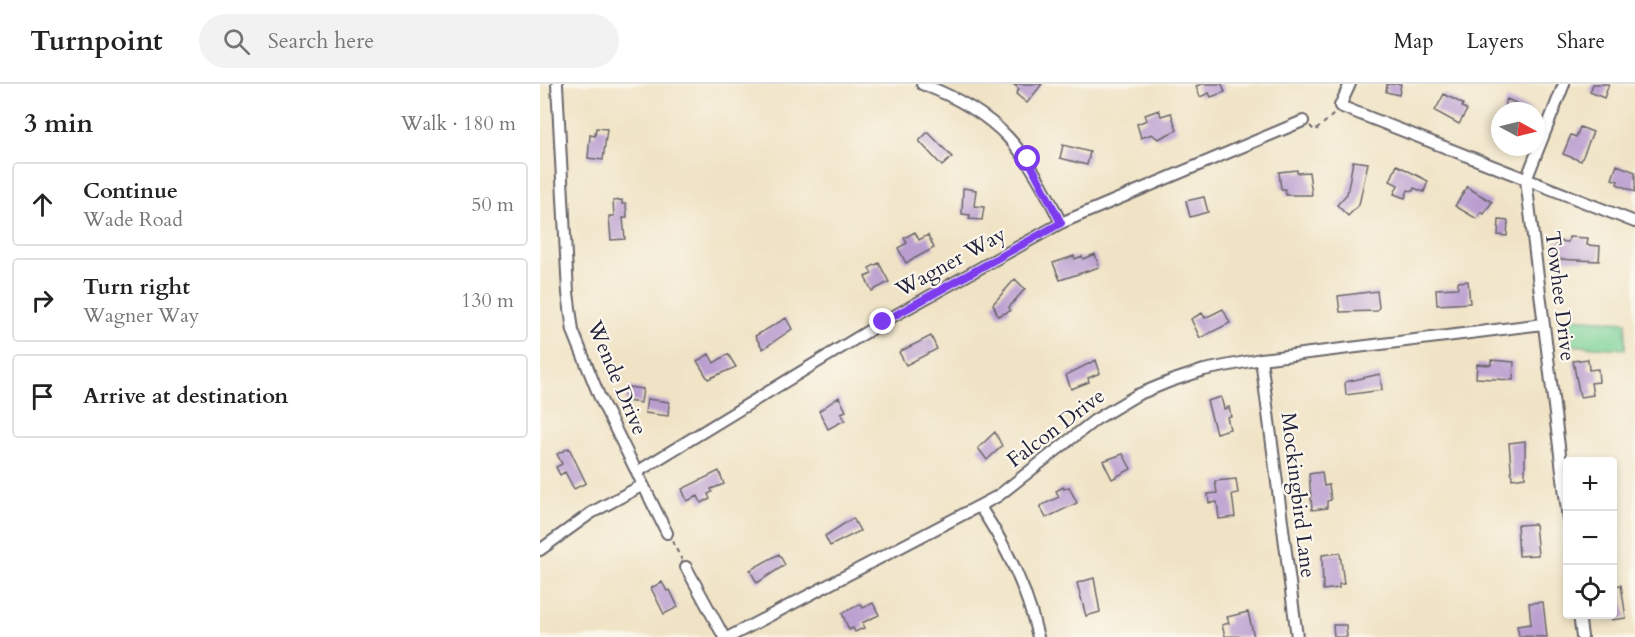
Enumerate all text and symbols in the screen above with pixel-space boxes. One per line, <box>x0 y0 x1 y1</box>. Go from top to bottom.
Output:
search box <box>199 14 619 68</box>
text: Turnpoint <box>30 22 163 60</box>
icon: search <box>220 25 253 58</box>
text: Search here <box>268 26 374 56</box>
text: Map <box>1394 27 1434 56</box>
text: Layers <box>1467 27 1524 56</box>
text: Share <box>1557 27 1605 56</box>
north arrow <box>1491 102 1545 156</box>
text: 3 min <box>24 106 93 141</box>
text: Walk · 180 m <box>401 110 516 137</box>
route start <box>1014 145 1040 171</box>
text: Continue <box>83 176 178 206</box>
icon: ahead <box>26 188 59 221</box>
text: 50 m <box>471 191 514 218</box>
text: Wade Road <box>83 206 183 233</box>
street label: Wagner Way <box>890 220 1011 305</box>
street label: Towhee Drive <box>1538 229 1582 363</box>
text: Turn right <box>83 272 190 302</box>
icon: right <box>26 284 59 317</box>
text: 130 m <box>461 287 514 314</box>
text: Wagner Way <box>83 302 199 329</box>
route end <box>869 308 895 334</box>
street label: Wende Drive <box>579 315 654 440</box>
icon: arrive <box>26 380 59 413</box>
text: Arrive at destination <box>83 381 288 411</box>
street label: Falcon Drive <box>1001 382 1111 474</box>
street label: Mockingbird Lane <box>1273 411 1323 579</box>
map controls <box>1563 457 1617 619</box>
button: + <box>1563 457 1617 511</box>
button: − <box>1563 511 1617 565</box>
button: locate <box>1563 565 1617 619</box>

